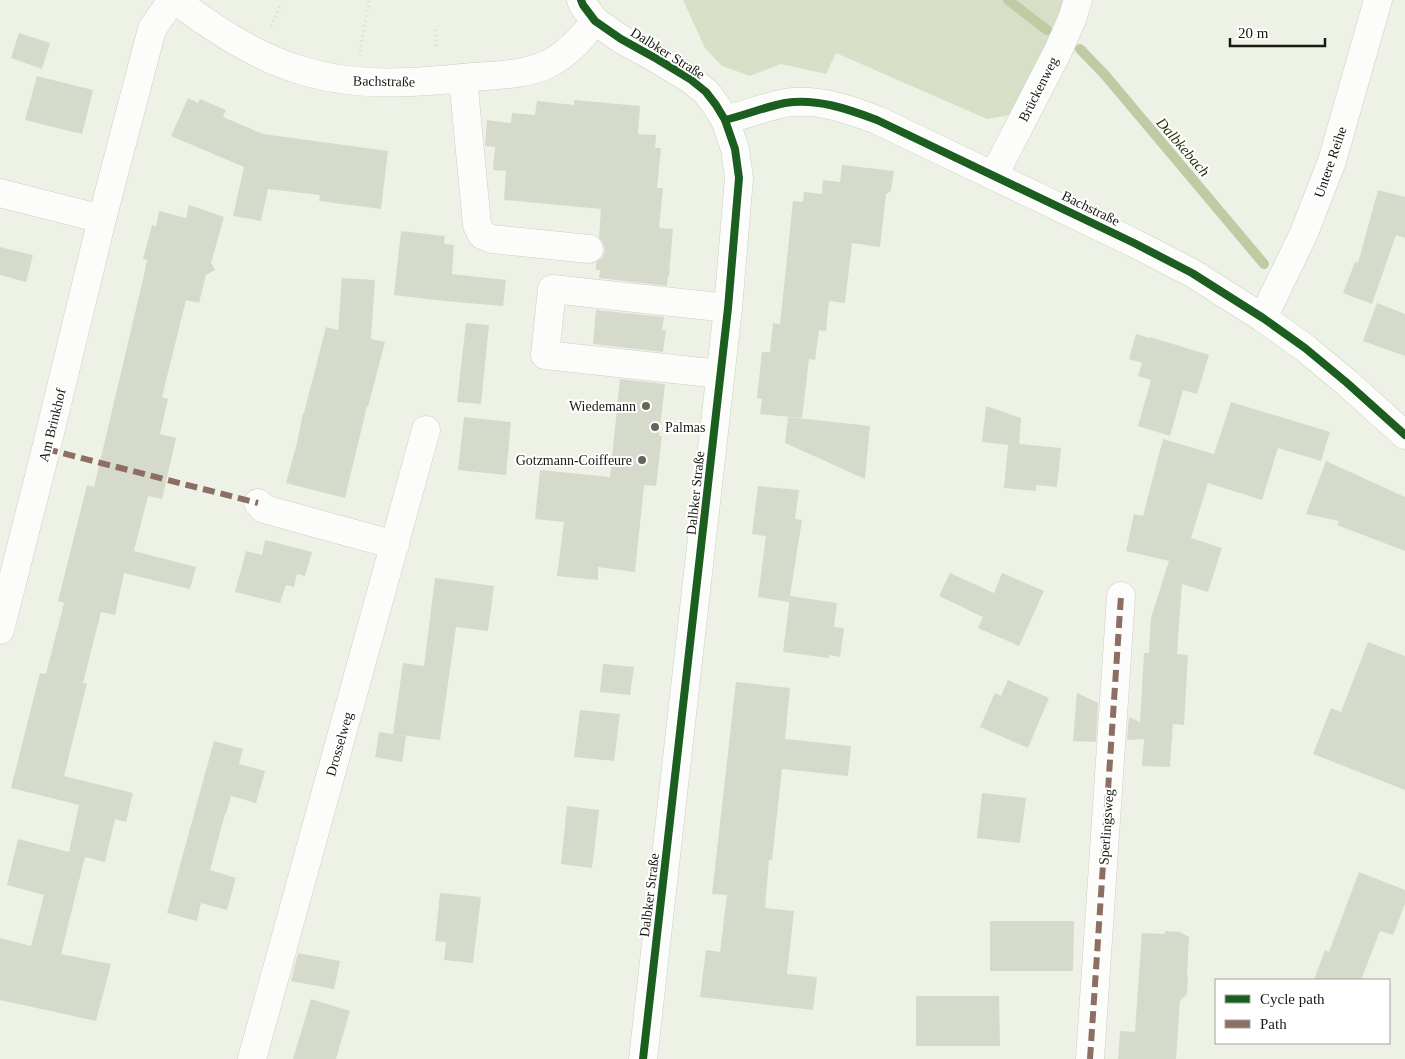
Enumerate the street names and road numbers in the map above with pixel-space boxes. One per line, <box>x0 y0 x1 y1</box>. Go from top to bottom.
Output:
street label: Dalbker Straße <box>628 25 707 82</box>
street label: Brückenweg <box>1016 54 1061 124</box>
street label: Bachstraße <box>353 73 415 90</box>
street label: Untere Reihe <box>1311 125 1350 200</box>
street label: Bachstraße <box>1060 188 1122 229</box>
street label: Am Brinkhof <box>36 387 69 463</box>
street label: Dalbker Straße <box>684 450 707 536</box>
street label: Drosselweg <box>323 710 356 778</box>
street label: Sperlingsweg <box>1096 788 1117 866</box>
street label: Dalbker Straße <box>637 852 662 938</box>

